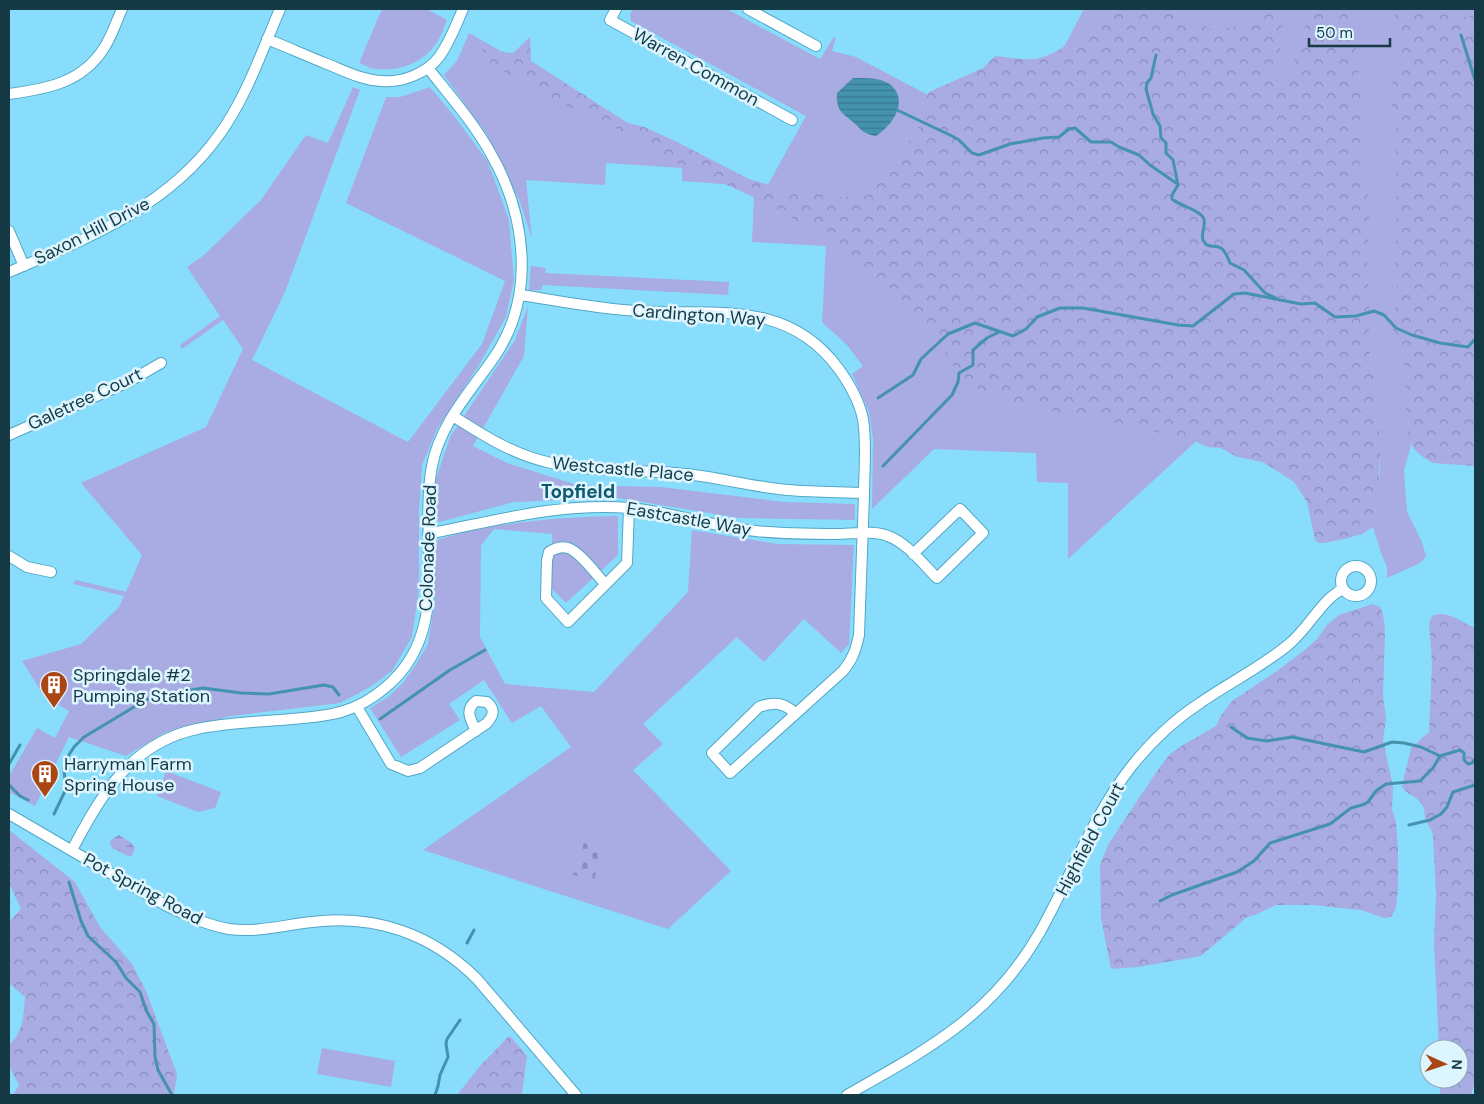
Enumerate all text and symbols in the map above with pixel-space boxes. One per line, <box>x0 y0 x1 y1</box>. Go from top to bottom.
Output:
scale bar <box>1309 15 1390 47</box>
street label: Warren Common <box>628 22 764 112</box>
text: 50 m <box>1316 23 1353 43</box>
street label: Saxon Hill Drive <box>30 192 154 270</box>
street label: Cardington Way <box>631 298 767 332</box>
street label: Galetree Court <box>24 362 146 436</box>
street label: Westcastle Place <box>551 451 695 487</box>
district label: Topfield <box>541 479 615 504</box>
street label: Colonade Road <box>414 484 442 612</box>
street label: Eastcastle Way <box>625 496 753 542</box>
place label: Springdale #2 Pumping Station <box>73 663 210 708</box>
building icon: Springdale #2 Pumping Station <box>39 670 69 709</box>
place label: Harryman Farm Spring House <box>64 752 192 797</box>
building icon: Harryman Farm Spring House <box>30 759 60 798</box>
street label: Highfield Court <box>1050 778 1130 900</box>
street label: Pot Spring Road <box>79 847 207 931</box>
north arrow <box>1419 1039 1469 1089</box>
text: N <box>1448 1059 1466 1070</box>

